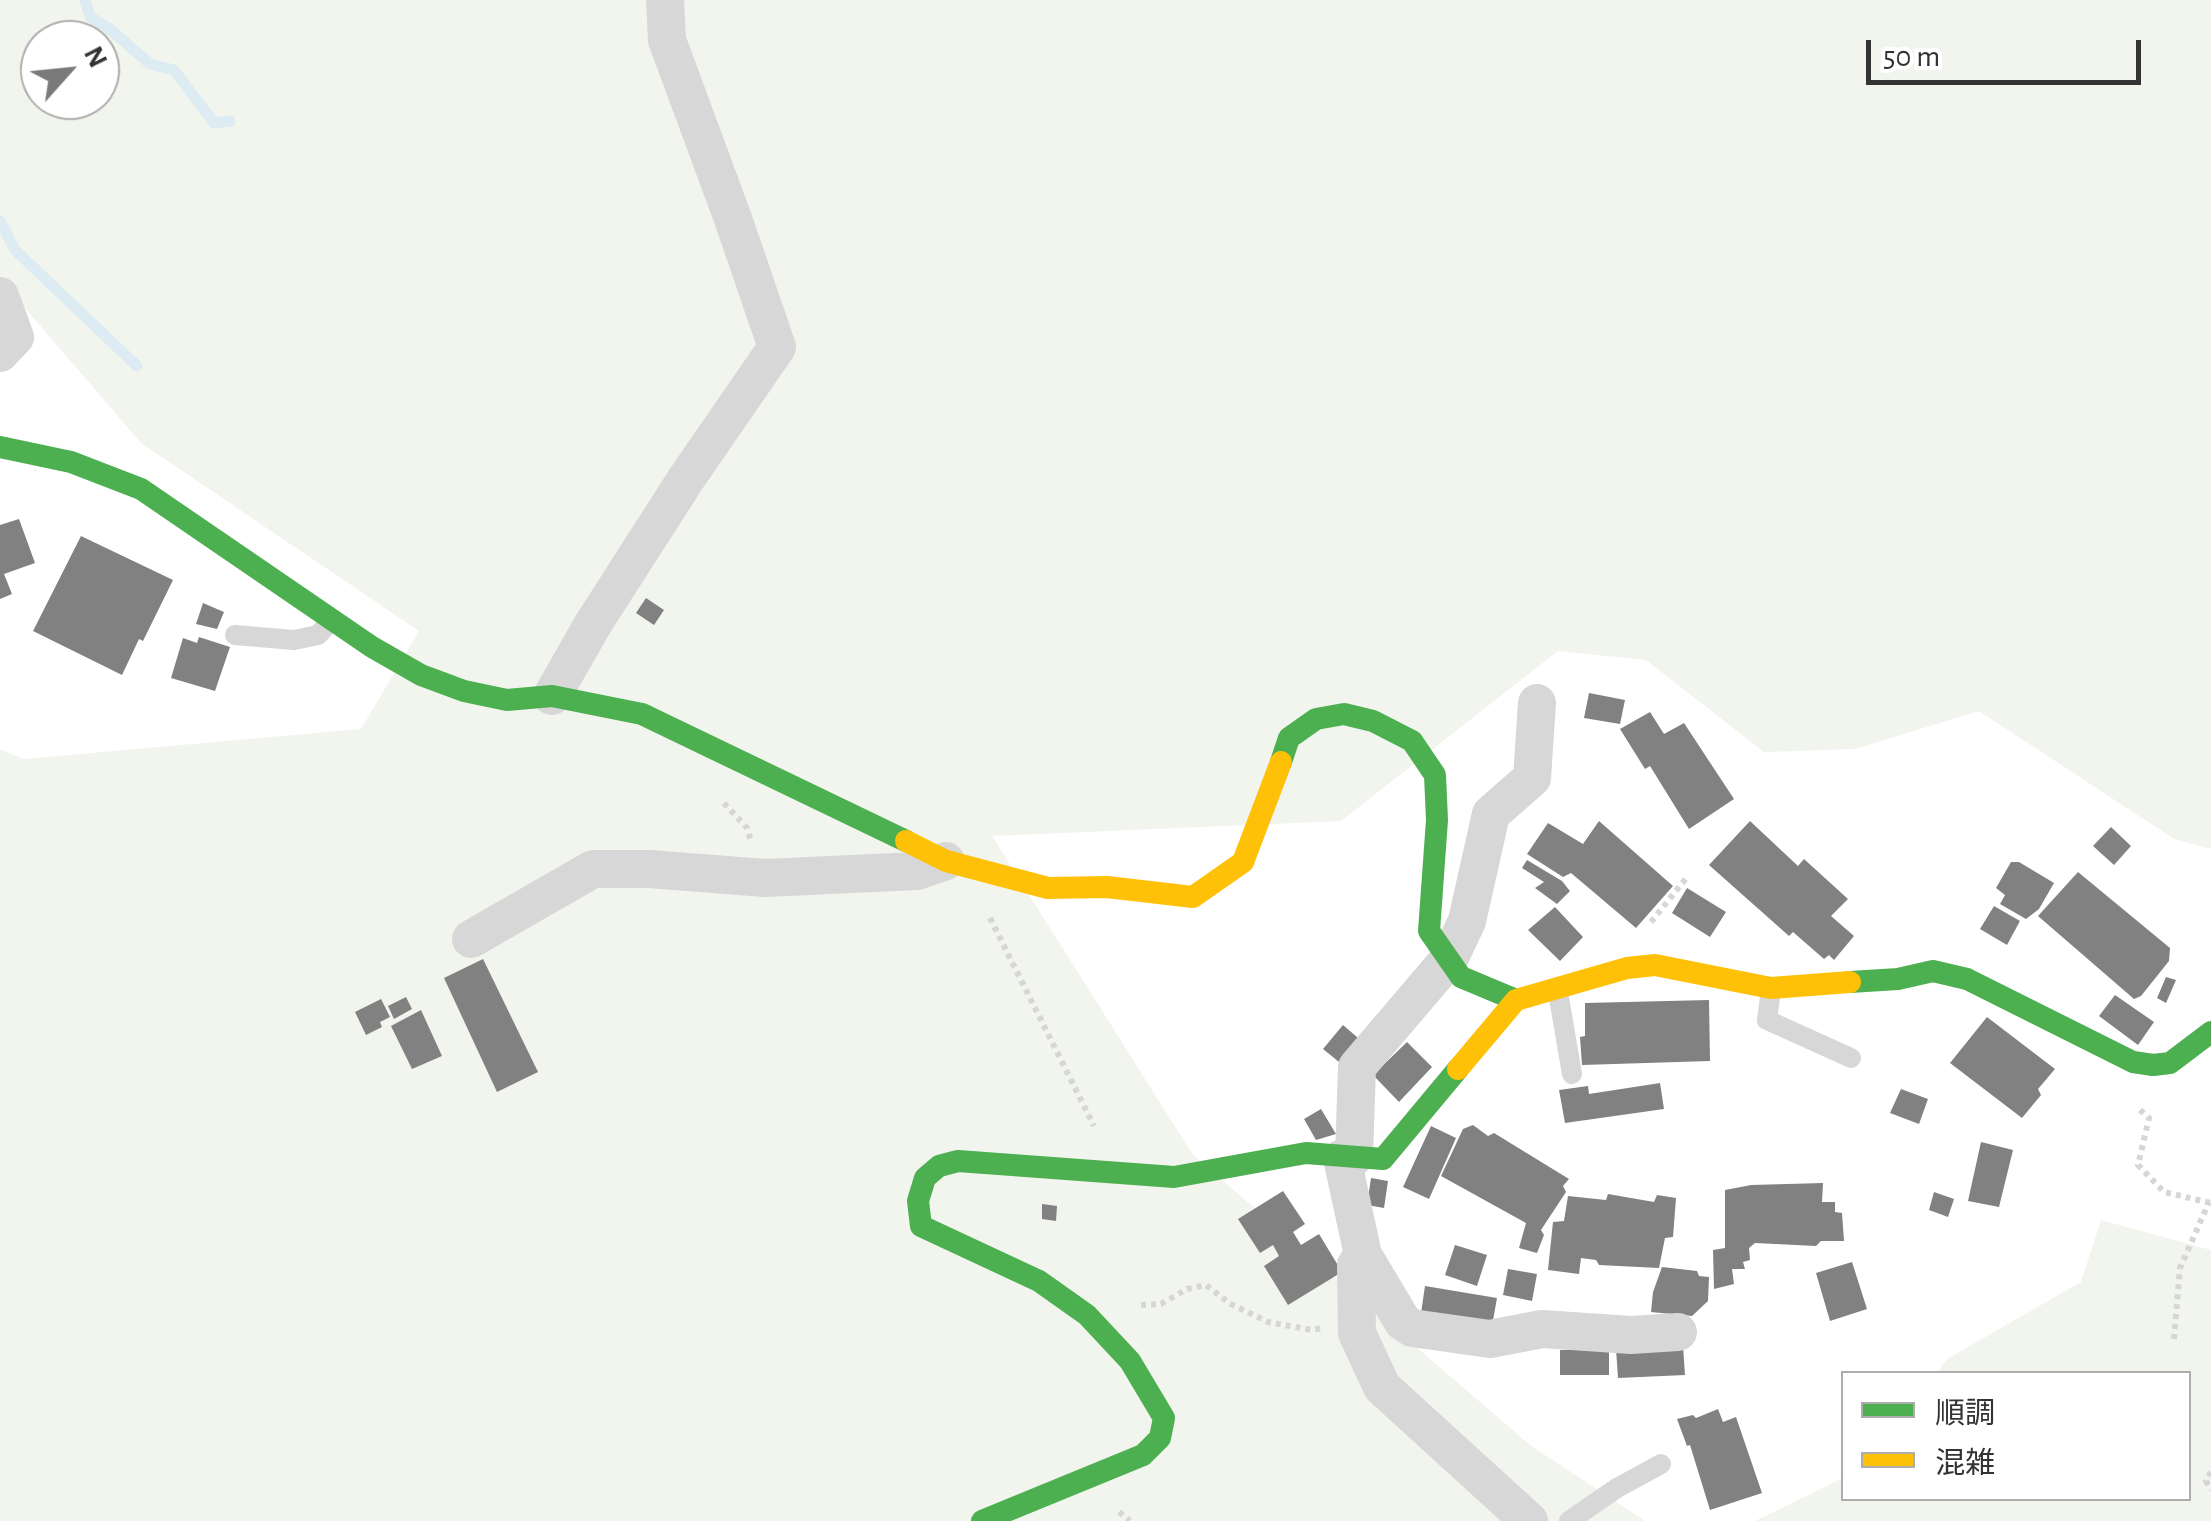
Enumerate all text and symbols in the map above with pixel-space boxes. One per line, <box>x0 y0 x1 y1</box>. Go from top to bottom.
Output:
north arrow <box>20 20 120 120</box>
scale bar <box>1871 20 2146 82</box>
text: N <box>78 42 112 72</box>
text: 50 m <box>1883 42 1940 72</box>
legend <box>1841 1371 2191 1501</box>
text: 順調 <box>1935 1399 1995 1429</box>
text: 混雑 <box>1935 1449 1995 1479</box>

